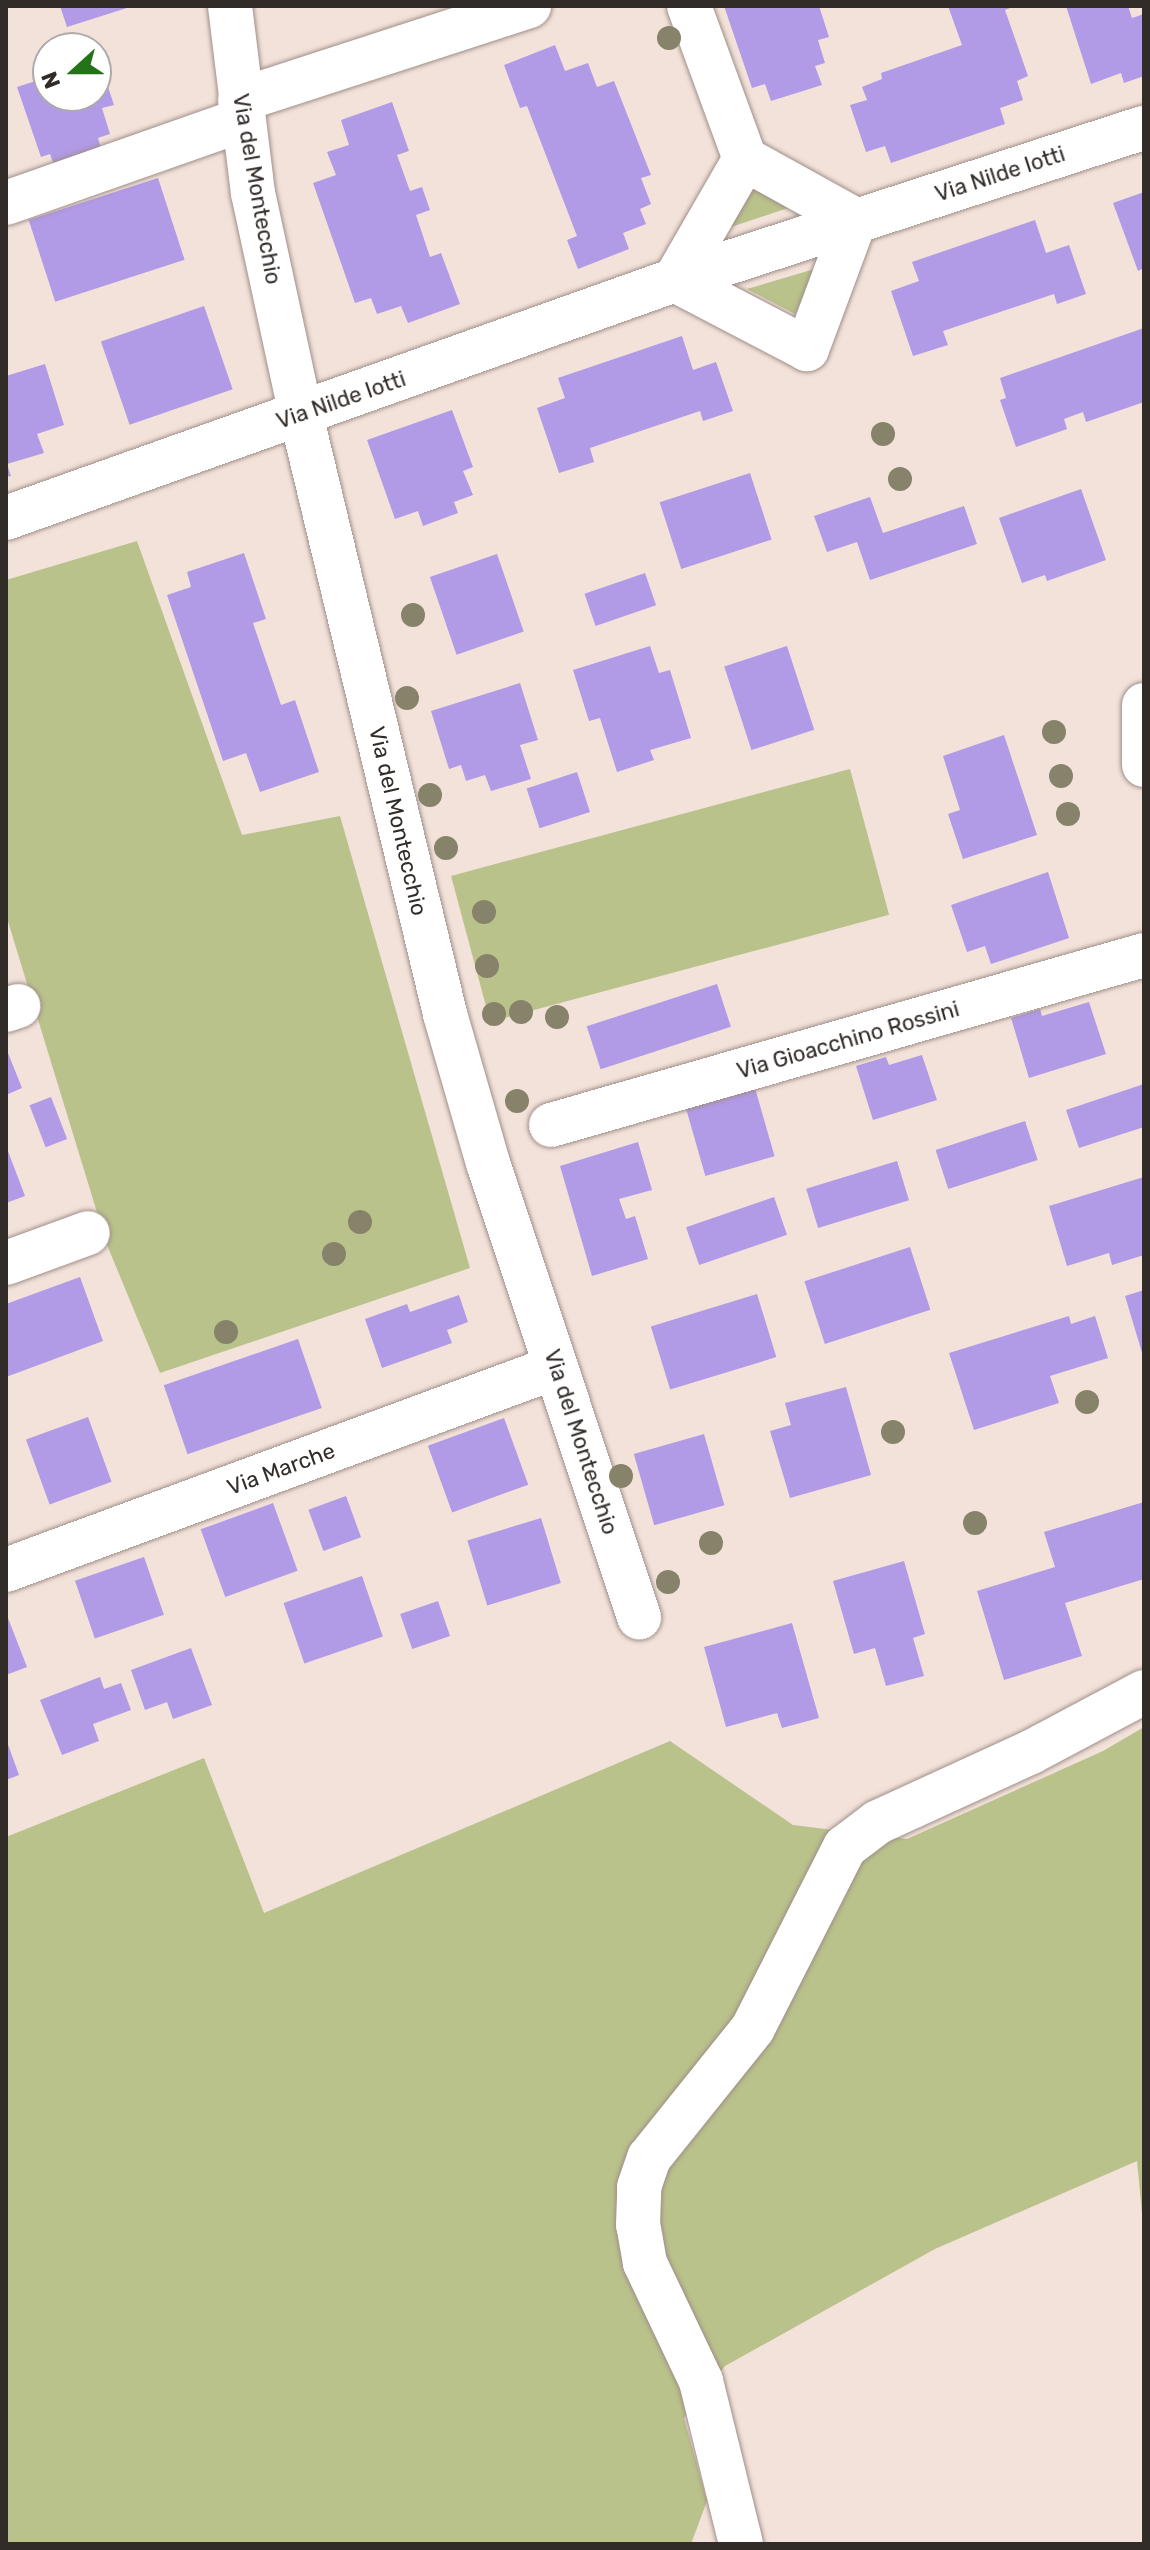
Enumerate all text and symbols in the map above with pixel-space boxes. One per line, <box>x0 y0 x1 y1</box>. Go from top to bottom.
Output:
north arrow <box>32 32 112 112</box>
text: N <box>36 68 66 92</box>
street label: Via del Montecchio <box>227 92 287 286</box>
street label: Via Nilde Iotti <box>932 141 1068 207</box>
street label: Via Nilde Iotti <box>273 366 409 434</box>
street label: Via del Montecchio <box>363 724 433 918</box>
street label: Via Gioacchino Rossini <box>734 996 962 1084</box>
street label: Via del Montecchio <box>539 1346 623 1538</box>
street label: Via Marche <box>223 1437 339 1501</box>

